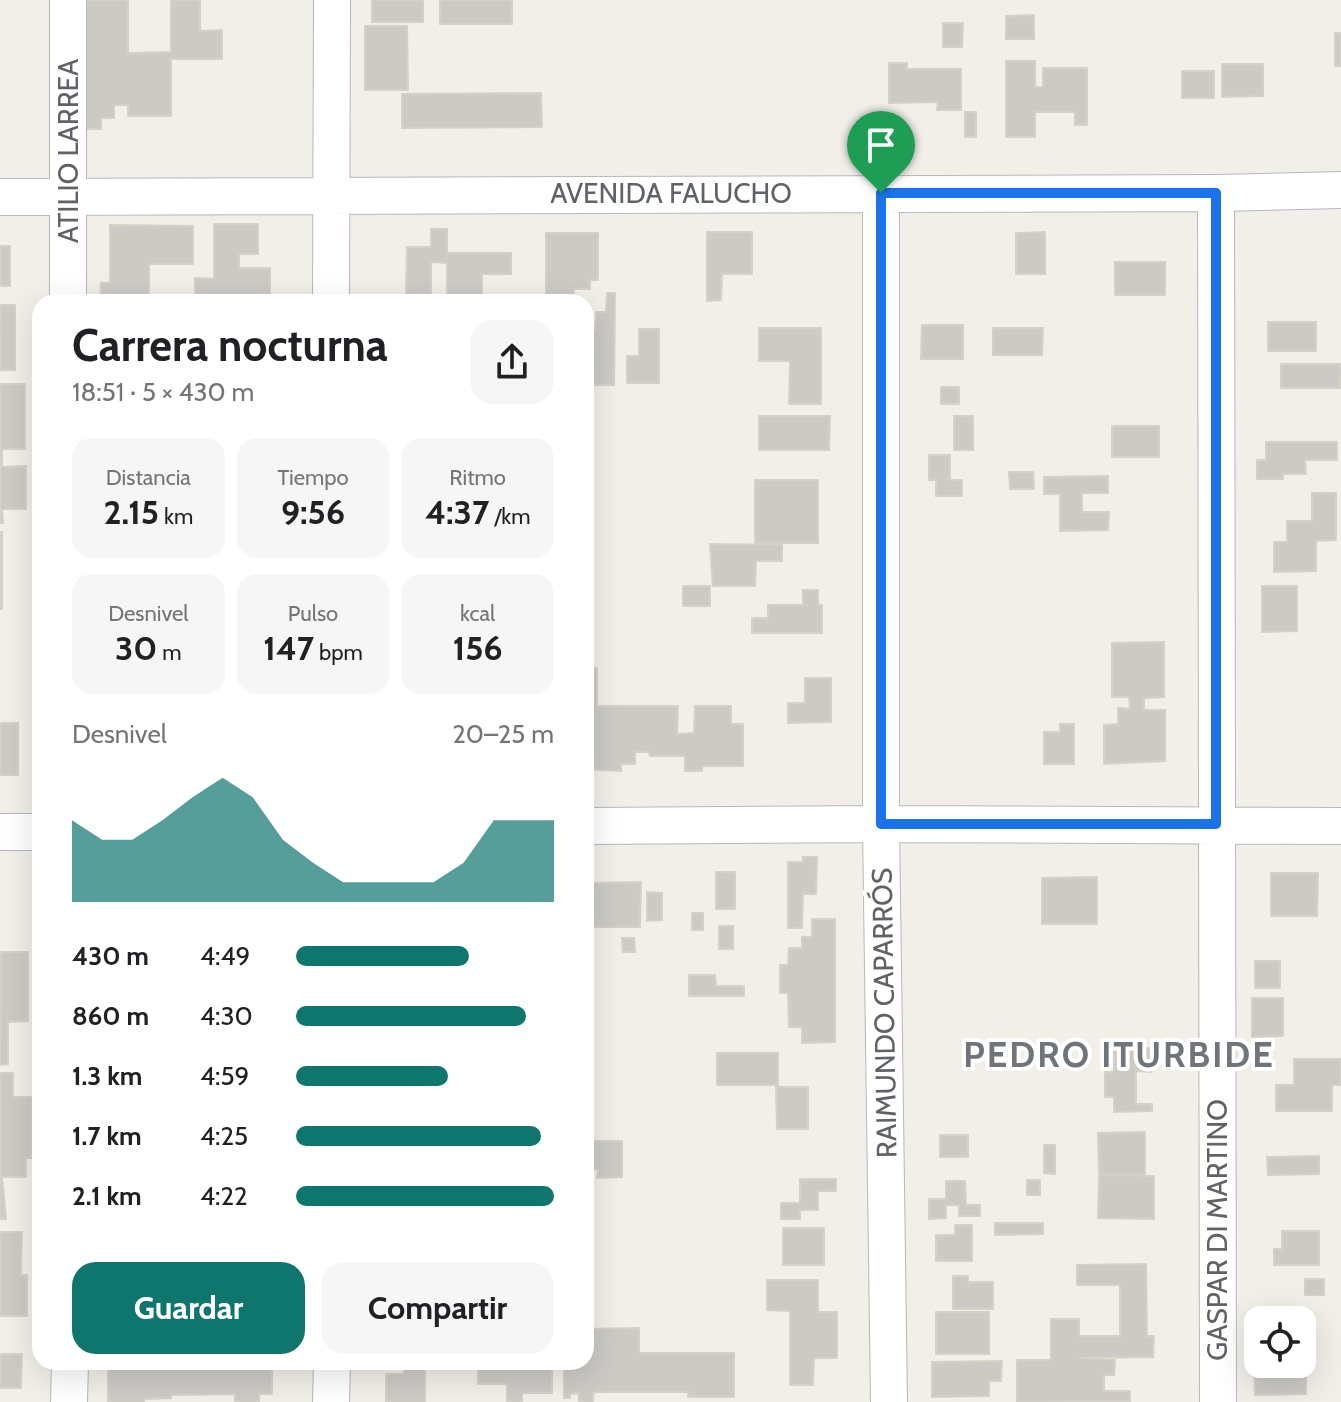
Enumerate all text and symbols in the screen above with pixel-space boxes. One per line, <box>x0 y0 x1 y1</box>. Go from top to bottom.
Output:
street label: ATILIO LARREA <box>51 58 85 243</box>
pin <box>847 111 915 193</box>
icon: arrive <box>859 123 903 167</box>
street label: AVENIDA FALUCHO <box>550 176 792 210</box>
text: Carrera nocturna <box>72 319 388 372</box>
button: share <box>470 320 554 404</box>
text: 18:51 · 5 × 430 m <box>72 376 254 408</box>
text: Distancia <box>106 464 191 491</box>
text: Tiempo <box>277 464 349 491</box>
text: Ritmo <box>449 464 506 491</box>
text: 2.15 <box>103 491 159 533</box>
text: 9:56 <box>281 491 345 533</box>
text: 4:37 <box>425 491 489 533</box>
text: km <box>159 503 193 530</box>
text: /km <box>489 503 530 530</box>
text: Desnivel <box>108 600 188 627</box>
text: Pulso <box>288 600 338 627</box>
text: kcal <box>460 600 495 627</box>
text: 30 <box>115 627 157 669</box>
text: 147 <box>263 627 314 669</box>
text: 156 <box>453 627 503 669</box>
text: m <box>157 639 182 666</box>
text: bpm <box>314 639 363 666</box>
text: Desnivel <box>72 718 167 750</box>
text: 20–25 m <box>452 718 554 750</box>
street label: RAIMUNDO CAPARRÓS <box>864 868 904 1158</box>
text: 430 m <box>72 940 149 972</box>
text: 4:49 <box>200 940 250 972</box>
text: 860 m <box>72 1000 149 1032</box>
text: 4:30 <box>200 1000 253 1032</box>
district label: PEDRO ITURBIDE <box>963 1032 1275 1076</box>
text: 1.3 km <box>72 1060 142 1092</box>
text: 4:59 <box>200 1060 249 1092</box>
street label: GASPAR DI MARTINO <box>1200 1099 1234 1361</box>
text: 1.7 km <box>72 1120 142 1152</box>
text: 4:25 <box>200 1120 248 1152</box>
text: 2.1 km <box>72 1180 142 1212</box>
text: 4:22 <box>200 1180 248 1212</box>
button: Guardar <box>72 1262 305 1354</box>
button: Compartir <box>321 1262 554 1354</box>
map controls <box>1244 1306 1316 1378</box>
button: locate <box>1244 1306 1316 1378</box>

